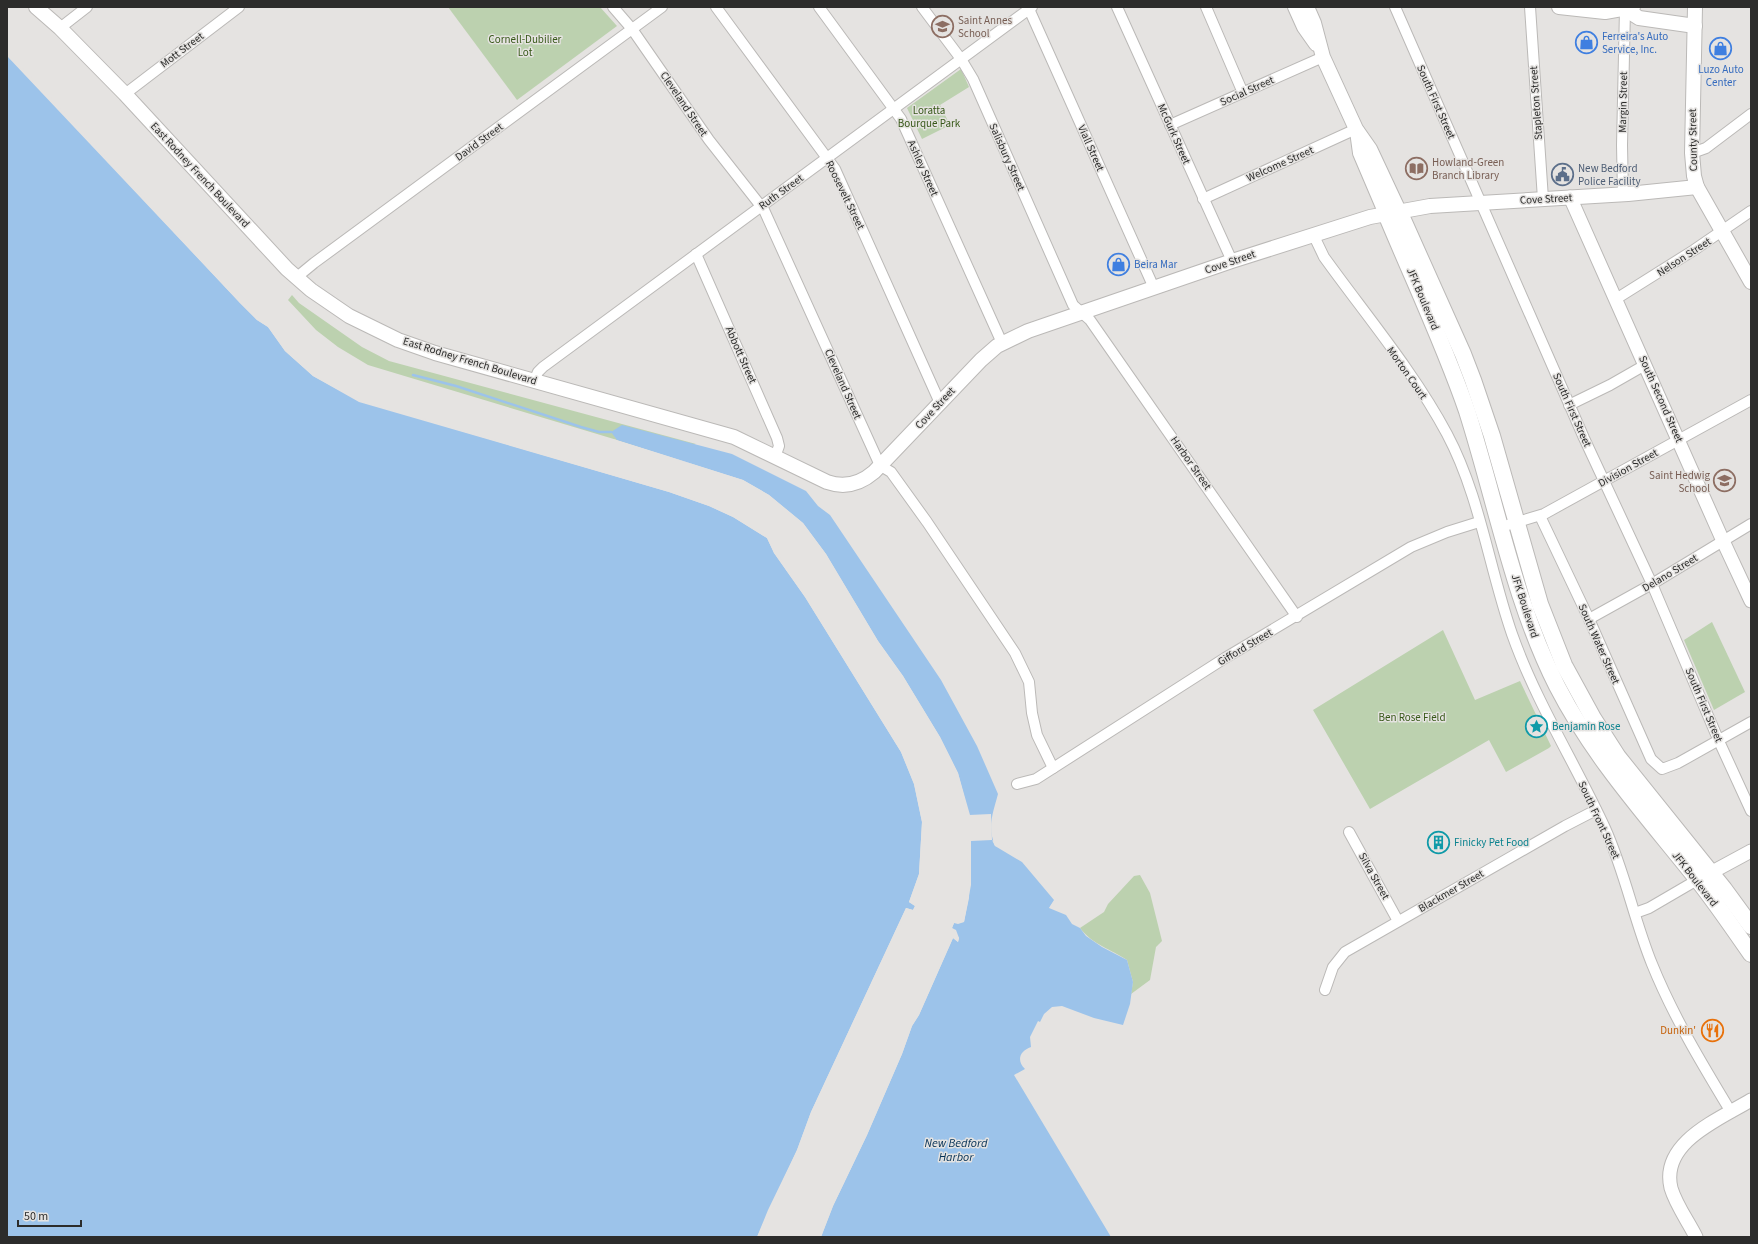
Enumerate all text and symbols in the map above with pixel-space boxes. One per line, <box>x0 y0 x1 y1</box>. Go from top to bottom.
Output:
school or university icon: Saint Annes School <box>930 13 956 39</box>
place label: Saint Annes School <box>958 13 1013 41</box>
street label: Mott Street <box>157 29 207 71</box>
shop icon: Ferreira's Auto Service, Inc. <box>1573 29 1599 55</box>
place label: Ferreira's Auto Service, Inc. <box>1602 29 1668 57</box>
park label: Cornell-Dubilier Lot <box>489 32 562 60</box>
shop icon: Luzo Auto Center <box>1708 36 1734 62</box>
place label: Luzo Auto Center <box>1698 62 1744 90</box>
street label: South First Street <box>1413 63 1459 142</box>
street label: Stapleton Street <box>1526 65 1546 141</box>
street label: Cleveland Street <box>657 69 711 140</box>
street label: Margin Street <box>1615 71 1631 133</box>
street label: Social Street <box>1218 72 1277 110</box>
street label: McGurk Street <box>1154 101 1194 167</box>
park label: Loratta Bourque Park <box>898 103 961 131</box>
street label: County Street <box>1685 108 1701 172</box>
street label: East Rodney French Boulevard <box>147 119 253 231</box>
street label: David Street <box>452 119 506 165</box>
street label: Salisbury Street <box>985 121 1029 193</box>
street label: Viall Street <box>1074 122 1108 174</box>
street label: Ashley Street <box>904 138 942 199</box>
street label: Welcome Street <box>1244 142 1316 185</box>
library icon: Howland-Green Branch Library <box>1404 155 1430 181</box>
place label: Howland-Green Branch Library <box>1432 155 1504 183</box>
street label: Roosevelt Street <box>822 158 868 232</box>
public building icon: New Bedford Police Facility <box>1550 161 1576 187</box>
place label: New Bedford Police Facility <box>1578 161 1641 189</box>
street label: Ruth Street <box>756 171 807 213</box>
street label: Cove Street <box>1519 190 1573 208</box>
street label: Nelson Street <box>1654 234 1714 280</box>
street label: Cove Street <box>1203 246 1258 278</box>
shop icon: Beira Mar <box>1105 251 1131 277</box>
place label: Beira Mar <box>1134 257 1177 272</box>
street label: JFK Boulevard <box>1403 266 1443 332</box>
street label: Abbott Street <box>722 324 760 386</box>
street label: East Rodney French Boulevard <box>401 333 539 389</box>
street label: Morton Court <box>1383 344 1431 403</box>
street label: Cleveland Street <box>821 347 865 422</box>
street label: South Second Street <box>1635 353 1687 445</box>
street label: South First Street <box>1549 371 1595 450</box>
street label: Cove Street <box>912 383 959 432</box>
street label: Harbor Street <box>1167 433 1215 493</box>
street label: Division Street <box>1595 445 1661 491</box>
place label: Saint Hedwig School <box>1649 468 1710 496</box>
school or university icon: Saint Hedwig School <box>1712 468 1738 494</box>
street label: Delano Street <box>1639 550 1701 595</box>
street label: JFK Boulevard <box>1508 572 1542 640</box>
street label: South Water Street <box>1575 602 1623 687</box>
street label: Gifford Street <box>1215 625 1275 669</box>
street label: South First Street <box>1682 665 1727 745</box>
park label: Ben Rose Field <box>1379 710 1446 725</box>
place icon: Benjamin Rose <box>1524 713 1550 739</box>
place label: Benjamin Rose <box>1552 719 1621 734</box>
street label: South Front Street <box>1574 779 1624 862</box>
building icon: Finicky Pet Food <box>1426 829 1452 855</box>
place label: Finicky Pet Food <box>1454 835 1529 850</box>
street label: JFK Boulevard <box>1669 848 1721 910</box>
street label: Silva Street <box>1355 850 1393 902</box>
street label: Blackmer Street <box>1415 866 1487 916</box>
restaurant icon: Dunkin' <box>1699 1017 1725 1043</box>
place label: Dunkin' <box>1660 1023 1696 1038</box>
water label: New Bedford Harbor <box>925 1135 988 1166</box>
scale bar <box>18 1202 81 1228</box>
text: 50 m <box>24 1208 48 1225</box>

